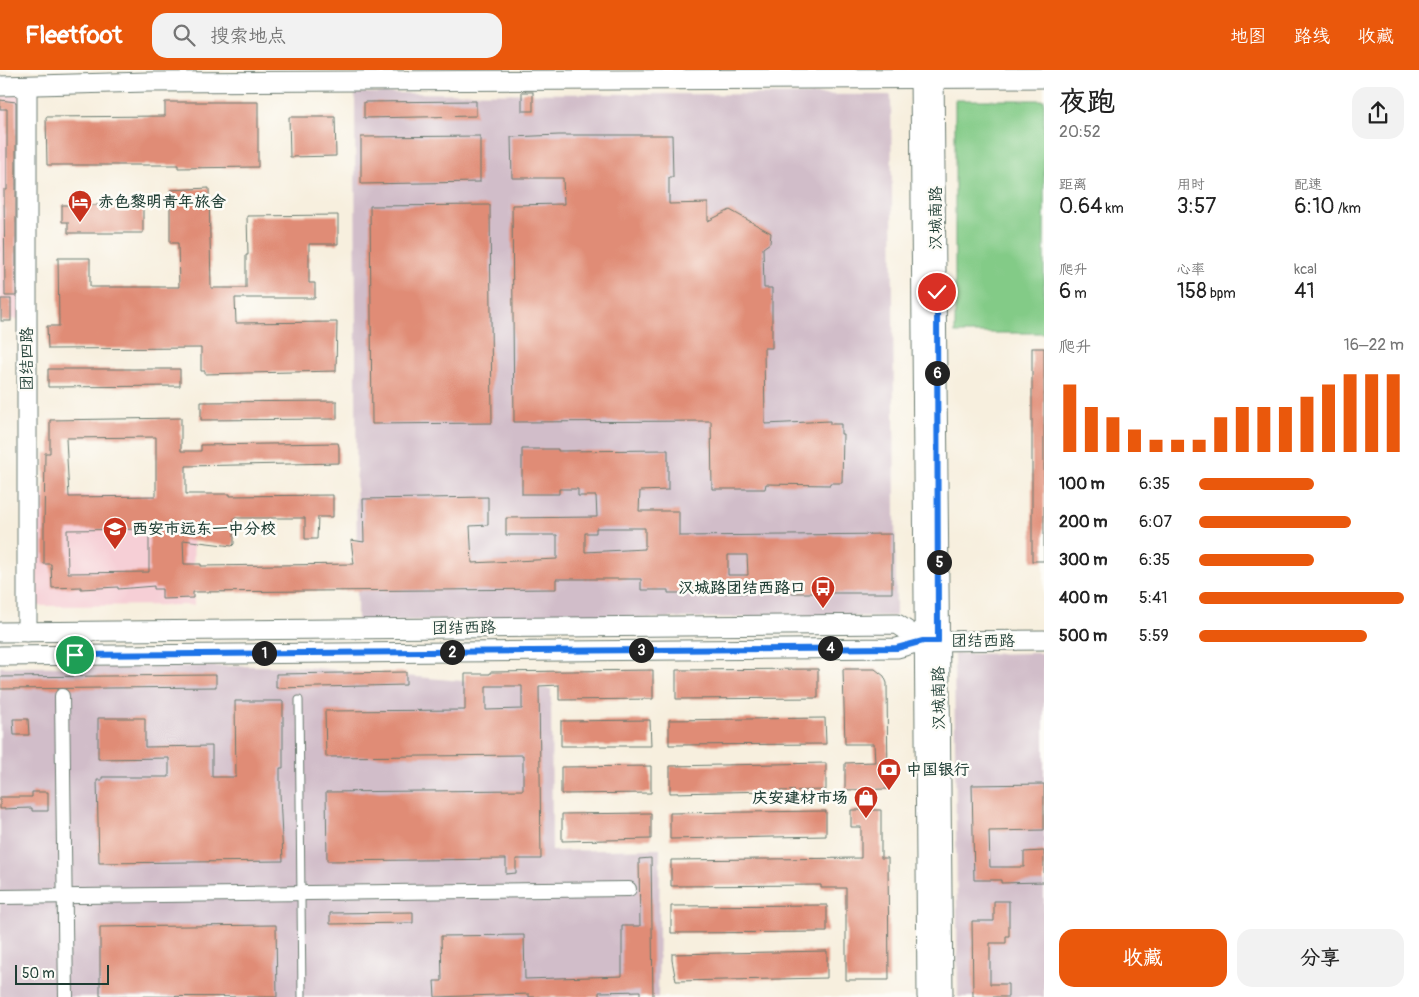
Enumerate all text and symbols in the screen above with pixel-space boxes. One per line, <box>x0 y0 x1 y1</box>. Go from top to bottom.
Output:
search box <box>152 13 502 58</box>
text: Fleetfoot <box>25 21 122 50</box>
icon: search <box>170 21 198 49</box>
text: 搜索地点 <box>210 24 286 48</box>
text: 地图 <box>1230 25 1266 48</box>
text: 路线 <box>1294 25 1330 48</box>
text: 收藏 <box>1358 25 1394 48</box>
text: 夜跑 <box>1059 85 1115 120</box>
button: share <box>1352 87 1404 139</box>
text: 20:52 <box>1059 122 1101 142</box>
text: 距离 <box>1059 176 1087 193</box>
text: 用时 <box>1177 176 1205 193</box>
text: 配速 <box>1294 176 1322 193</box>
street label: 汉城南路 <box>926 186 946 250</box>
hotel icon: 赤色黎明青年旅舍 <box>67 189 93 223</box>
place label: 赤色黎明青年旅舍 <box>98 192 226 212</box>
text: 0.64 <box>1059 193 1102 220</box>
text: 3:57 <box>1177 193 1216 220</box>
text: 6:10 <box>1294 193 1335 220</box>
text: km <box>1102 200 1124 217</box>
text: /km <box>1335 200 1361 217</box>
text: 爬升 <box>1059 261 1087 278</box>
text: 心率 <box>1177 261 1205 278</box>
text: kcal <box>1294 261 1317 278</box>
pin <box>916 271 958 313</box>
icon: check <box>923 278 951 306</box>
text: 6 <box>1059 278 1071 305</box>
text: 158 <box>1177 278 1207 305</box>
text: 41 <box>1294 278 1315 305</box>
text: m <box>1071 285 1087 302</box>
text: bpm <box>1207 285 1236 302</box>
street label: 团结四路 <box>17 327 37 391</box>
text: 16–22 m <box>1343 335 1404 355</box>
text: 爬升 <box>1059 337 1091 357</box>
pin: 6 <box>924 360 950 386</box>
text: 6 <box>933 365 942 382</box>
text: 100 m <box>1059 474 1105 494</box>
text: 6:35 <box>1139 474 1170 494</box>
text: 200 m <box>1059 512 1107 532</box>
text: 6:07 <box>1139 512 1172 532</box>
school or university icon: 西安市远东一中分校 <box>102 516 128 550</box>
place label: 西安市远东一中分校 <box>132 519 276 539</box>
pin: 5 <box>926 550 952 574</box>
text: 300 m <box>1059 550 1107 570</box>
text: 6:35 <box>1139 550 1170 570</box>
text: 5 <box>936 554 943 571</box>
bus stop icon: 汉城路团结西路口 <box>810 575 836 609</box>
place label: 汉城路团结西路口 <box>678 578 806 598</box>
text: 400 m <box>1059 588 1108 608</box>
text: 5:41 <box>1139 588 1167 608</box>
street label: 团结西路 <box>432 617 496 639</box>
text: 500 m <box>1059 626 1107 646</box>
text: 5:59 <box>1139 626 1169 646</box>
street label: 团结西路 <box>951 631 1015 651</box>
pin <box>54 634 96 676</box>
pin: 4 <box>818 636 842 660</box>
pin: 3 <box>628 638 654 662</box>
pin: 1 <box>252 640 276 666</box>
pin: 2 <box>440 640 464 664</box>
text: 4 <box>826 640 835 657</box>
icon: arrive <box>61 641 89 669</box>
text: 3 <box>638 642 645 659</box>
text: 2 <box>449 644 456 661</box>
text: 1 <box>262 645 267 662</box>
street label: 汉城南路 <box>928 666 950 730</box>
bank icon: 中国银行 <box>876 757 902 791</box>
place label: 中国银行 <box>906 760 970 780</box>
shop icon: 庆安建材市场 <box>853 785 879 819</box>
place label: 庆安建材市场 <box>752 788 848 808</box>
button: 收藏 <box>1059 929 1227 987</box>
button: 分享 <box>1237 929 1404 987</box>
scale bar <box>15 962 109 985</box>
text: 50 m <box>22 965 55 982</box>

